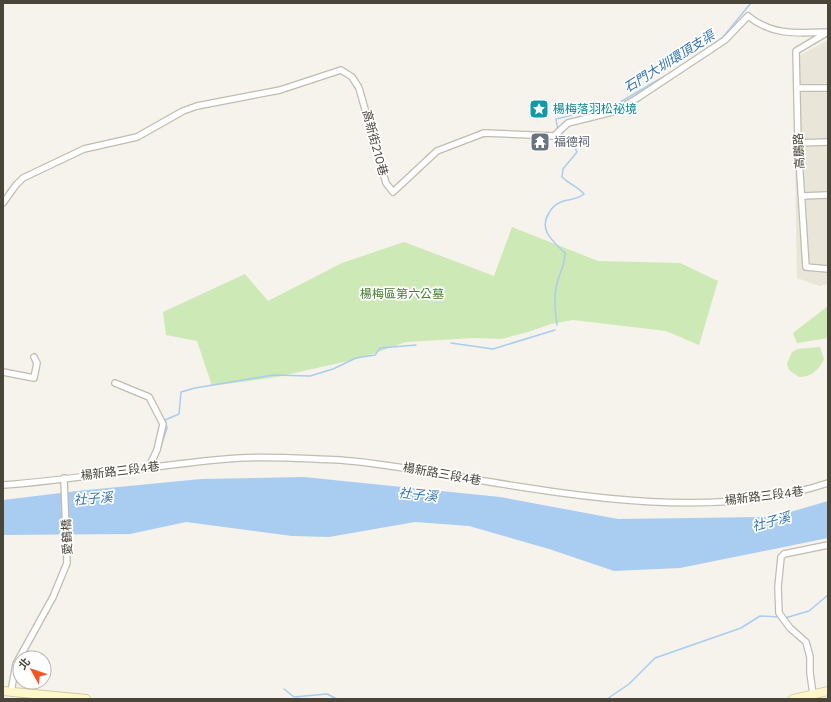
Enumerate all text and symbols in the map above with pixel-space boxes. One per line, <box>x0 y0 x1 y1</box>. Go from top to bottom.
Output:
water label: 石門大圳環頂支渠 <box>621 26 719 95</box>
place icon: 楊梅落羽松祕境 <box>528 98 550 120</box>
place label: 楊梅落羽松祕境 <box>553 101 637 115</box>
street label: 高新街210巷 <box>360 108 391 177</box>
temple icon: 福德祠 <box>529 131 551 153</box>
street label: 高鵬路 <box>790 133 806 169</box>
place label: 福德祠 <box>554 134 590 148</box>
park label: 楊梅區第六公墓 <box>360 286 444 300</box>
street label: 楊新路三段4巷 <box>80 458 160 482</box>
street label: 楊新路三段4巷 <box>402 459 482 487</box>
street label: 楊新路三段4巷 <box>724 483 804 507</box>
water label: 社子溪 <box>398 484 440 504</box>
water label: 社子溪 <box>73 488 115 508</box>
water label: 社子溪 <box>750 508 794 534</box>
street label: 愛鶴橋 <box>58 519 74 555</box>
north arrow <box>12 650 52 690</box>
text: 北 <box>15 655 32 672</box>

